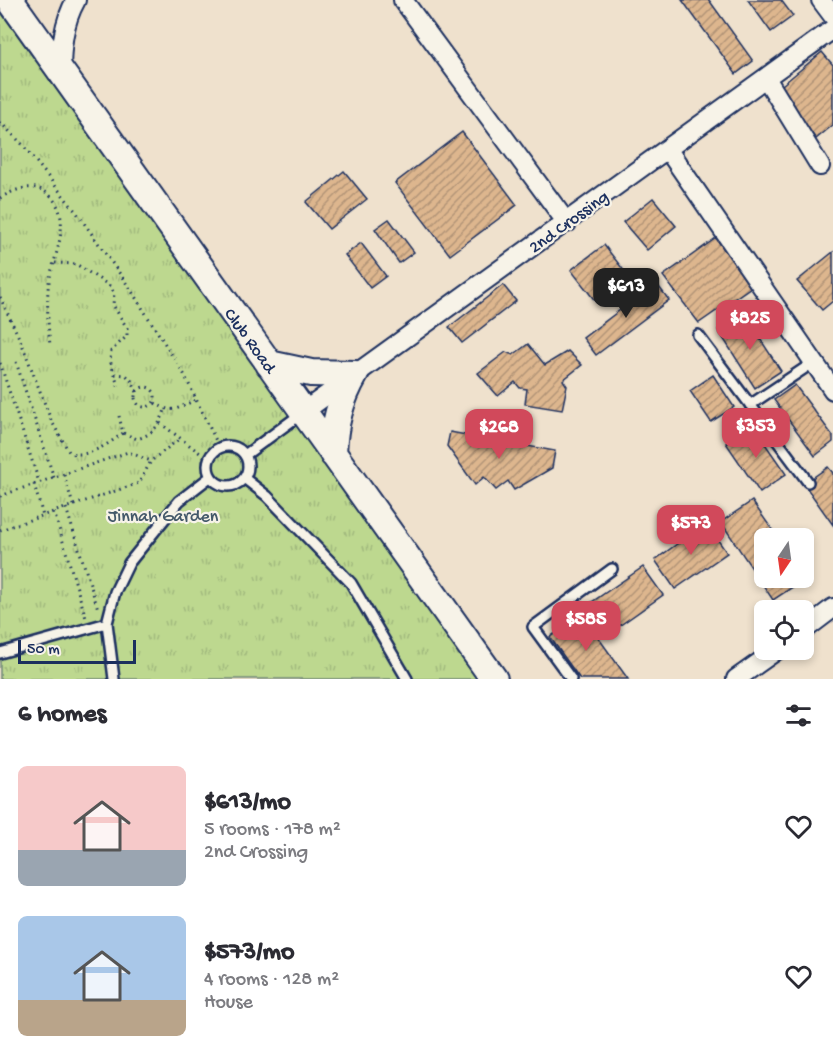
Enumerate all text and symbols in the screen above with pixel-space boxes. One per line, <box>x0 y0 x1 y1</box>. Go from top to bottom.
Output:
street label: 2nd Crossing <box>525 187 614 259</box>
pin: $613 <box>590 268 662 319</box>
text: $613 <box>607 276 645 299</box>
pin: $825 <box>714 300 786 351</box>
street label: Club Road <box>218 305 280 379</box>
text: $825 <box>730 308 770 331</box>
pin: $353 <box>720 408 792 459</box>
pin: $268 <box>463 409 535 460</box>
text: $353 <box>736 416 776 439</box>
text: $268 <box>479 417 519 440</box>
pin: $573 <box>655 505 727 556</box>
park label: Jinnah Garden <box>108 507 219 528</box>
text: $573 <box>671 513 711 536</box>
north arrow <box>754 528 814 588</box>
map controls <box>754 528 814 660</box>
button: locate <box>754 600 814 660</box>
pin: $585 <box>550 601 622 652</box>
text: $585 <box>566 609 606 632</box>
scale bar <box>18 637 136 664</box>
text: 50 m <box>27 641 60 660</box>
icon: filters <box>782 699 815 732</box>
text: 6 homes <box>18 700 106 731</box>
text: $613/mo <box>204 788 291 819</box>
icon: home <box>66 790 138 862</box>
icon: heart <box>782 810 815 843</box>
text: 5 rooms · 178 m² <box>204 819 341 842</box>
text: 2nd Crossing <box>204 842 308 865</box>
text: $573/mo <box>204 938 295 969</box>
icon: home <box>66 940 138 1012</box>
icon: heart <box>782 960 815 993</box>
text: 4 rooms · 128 m² <box>204 969 339 992</box>
text: House <box>204 992 253 1015</box>

